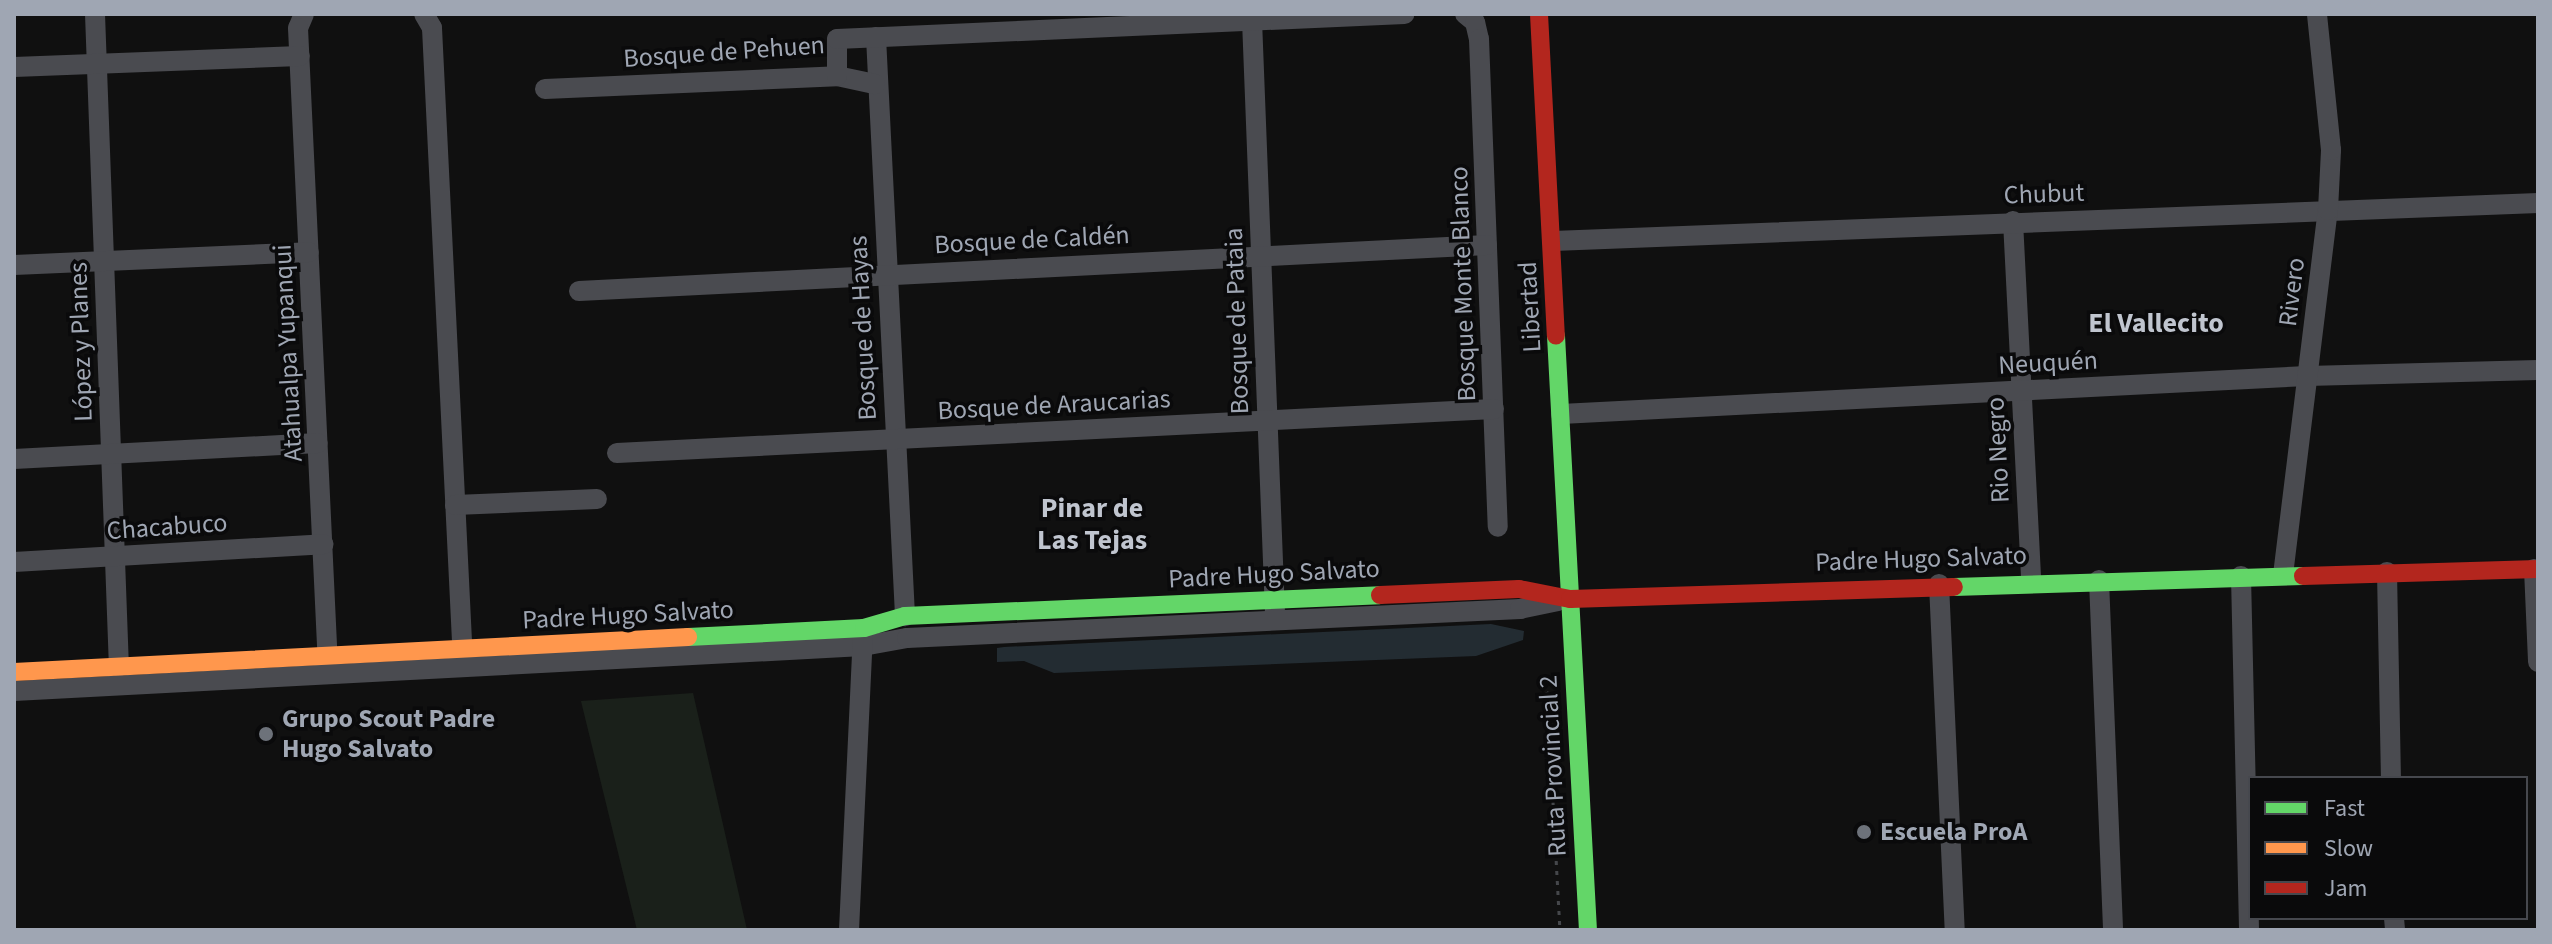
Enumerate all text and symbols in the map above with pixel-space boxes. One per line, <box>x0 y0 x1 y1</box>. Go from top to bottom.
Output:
street label: Bosque de Pehuen <box>622 29 826 75</box>
street label: Bosque Monte Blanco <box>1443 166 1483 402</box>
street label: Chubut <box>2003 177 2085 211</box>
street label: Bosque de Caldén <box>934 219 1130 261</box>
street label: Bosque de Pataia <box>1218 227 1256 415</box>
street label: Bosque de Hayas <box>843 235 883 421</box>
street label: Atahualpa Yupanqui <box>267 244 309 462</box>
street label: Rivero <box>2272 256 2312 328</box>
street label: Libertad <box>1512 261 1548 353</box>
street label: López y Planes <box>63 262 99 422</box>
district label: El Vallecito <box>2088 306 2224 340</box>
street label: Neuquén <box>1997 345 2099 381</box>
street label: Bosque de Araucarias <box>937 383 1171 427</box>
street label: Rio Negro <box>1980 396 2016 504</box>
district label: Pinar de Las Tejas <box>1037 491 1147 557</box>
street label: Chacabuco <box>106 507 228 547</box>
street label: Padre Hugo Salvato <box>1815 540 2027 578</box>
street label: Padre Hugo Salvato <box>1168 553 1380 595</box>
street label: Padre Hugo Salvato <box>522 594 734 636</box>
street label: Ruta Provincial 2 <box>1533 674 1573 858</box>
place label: Grupo Scout Padre Hugo Salvato <box>282 703 495 764</box>
marker: Grupo Scout Padre Hugo Salvato <box>257 725 275 743</box>
legend <box>2248 776 2528 920</box>
text: Fast <box>2324 791 2365 826</box>
place label: Escuela ProA <box>1880 816 2027 848</box>
marker: Escuela ProA <box>1855 823 1873 841</box>
text: Slow <box>2324 831 2373 866</box>
text: Jam <box>2324 871 2368 906</box>

